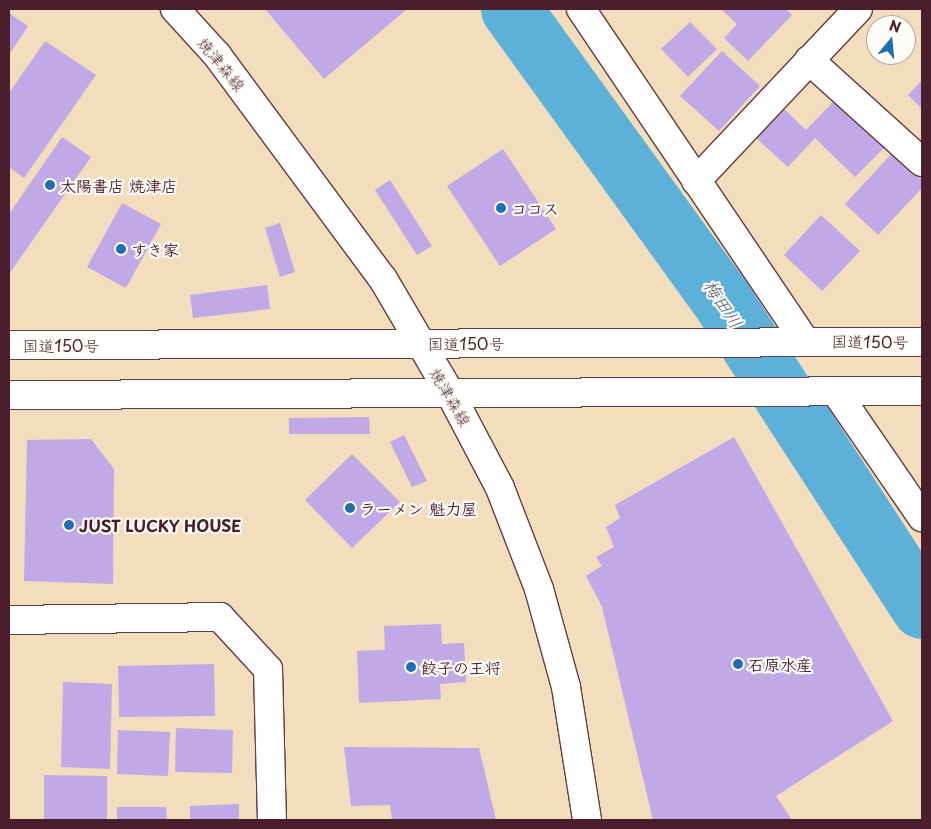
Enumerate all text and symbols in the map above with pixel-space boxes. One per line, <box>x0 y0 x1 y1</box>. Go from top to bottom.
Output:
text: N <box>887 14 904 38</box>
north arrow <box>866 15 916 65</box>
street label: 焼津森線 <box>194 33 250 95</box>
place label: 太陽書店 焼津店 <box>60 175 177 195</box>
marker: 太陽書店 焼津店 <box>44 179 56 191</box>
place label: ココス <box>511 198 559 218</box>
marker: ココス <box>495 202 507 214</box>
place label: すき家 <box>131 239 179 259</box>
marker: すき家 <box>115 243 127 255</box>
water label: 梅田川 <box>699 276 747 332</box>
street label: 国道150号 <box>831 331 909 351</box>
street label: 国道150号 <box>427 333 505 353</box>
street label: 国道150号 <box>22 335 100 355</box>
street label: 焼津森線 <box>427 364 475 430</box>
place label: ラーメン 魁力屋 <box>360 498 477 518</box>
marker: ラーメン 魁力屋 <box>344 502 356 514</box>
place label: JUST LUCKY HOUSE <box>79 515 243 535</box>
marker: JUST LUCKY HOUSE <box>63 519 75 531</box>
place label: 石原水産 <box>748 654 812 674</box>
place label: 餃子の王将 <box>421 657 501 677</box>
marker: 石原水産 <box>732 658 744 670</box>
marker: 餃子の王将 <box>405 661 417 673</box>

